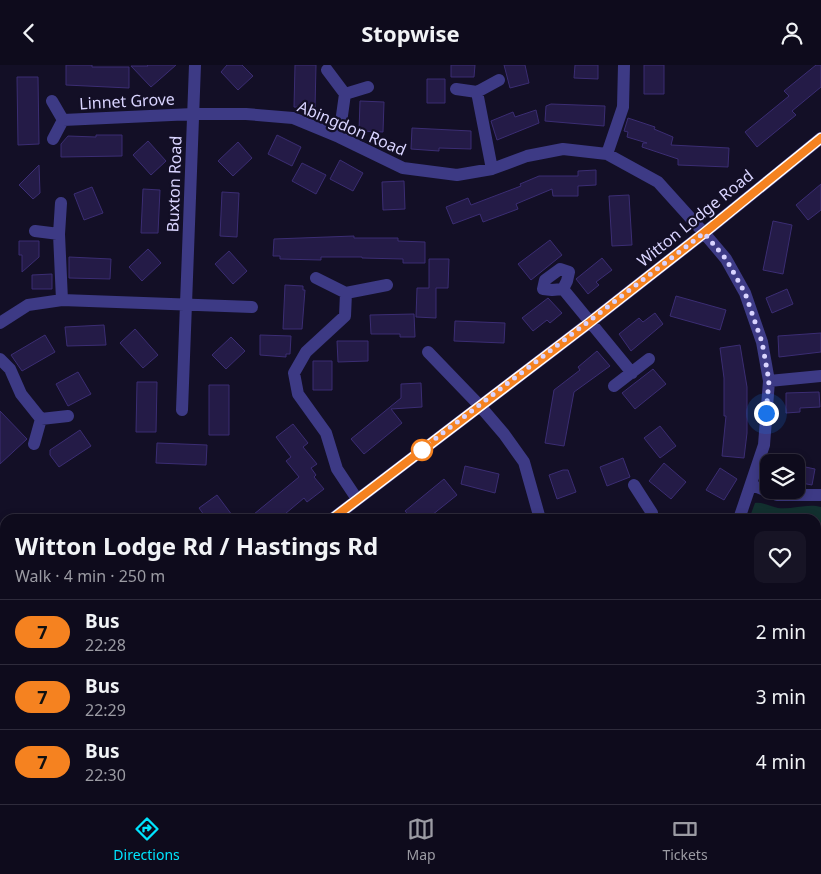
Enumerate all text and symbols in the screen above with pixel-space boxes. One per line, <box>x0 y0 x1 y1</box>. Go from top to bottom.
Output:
text: Stopwise <box>361 18 460 48</box>
icon: back <box>15 19 43 47</box>
icon: person <box>778 19 806 47</box>
street label: Linnet Grove <box>79 88 175 114</box>
street label: Abingdon Road <box>294 95 410 161</box>
street label: Buxton Road <box>161 135 187 233</box>
street label: Witton Lodge Road <box>632 164 758 272</box>
your location <box>754 401 779 426</box>
unlabelled marker <box>411 439 433 461</box>
map controls <box>760 454 805 499</box>
button: layers <box>760 454 805 499</box>
text: Witton Lodge Rd / Hastings Rd <box>15 529 378 562</box>
button: heart <box>754 531 806 583</box>
text: Walk · 4 min · 250 m <box>15 565 165 587</box>
text: Bus <box>85 608 120 634</box>
text: 2 min <box>756 619 806 645</box>
text: 7 <box>37 620 48 644</box>
text: 22:28 <box>85 634 126 656</box>
text: Bus <box>85 673 120 699</box>
text: 3 min <box>756 684 806 710</box>
text: 7 <box>37 685 48 709</box>
text: 22:29 <box>85 699 126 721</box>
text: Bus <box>85 738 120 764</box>
text: 4 min <box>756 749 806 775</box>
text: 7 <box>37 750 48 774</box>
text: 22:30 <box>85 764 126 786</box>
tab: Directions <box>113 815 180 864</box>
tab: Map <box>407 815 436 864</box>
tab: Tickets <box>662 815 708 864</box>

